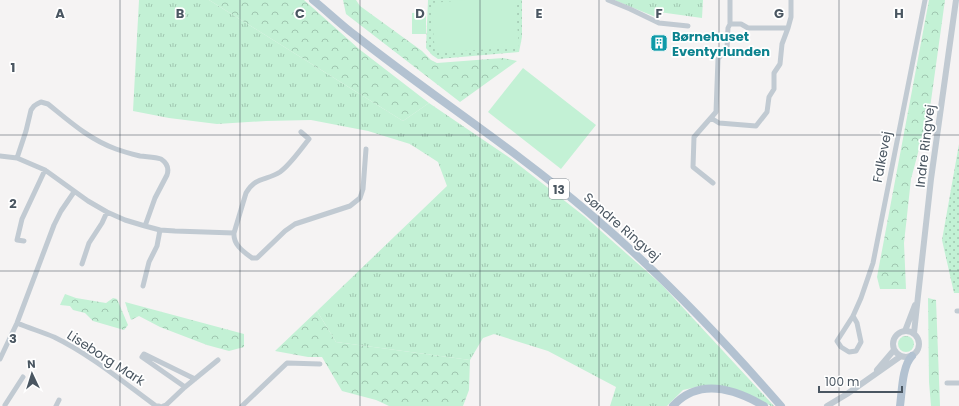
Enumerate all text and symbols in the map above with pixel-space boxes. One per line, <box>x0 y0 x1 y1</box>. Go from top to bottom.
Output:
text: A <box>55 4 65 23</box>
text: B <box>176 4 185 23</box>
text: C <box>295 4 305 23</box>
text: D <box>415 4 425 23</box>
text: E <box>535 4 543 23</box>
text: F <box>655 4 663 23</box>
text: G <box>774 4 784 23</box>
text: H <box>894 4 904 23</box>
place label: Børnehuset Eventyrlunden <box>672 27 770 61</box>
building icon: Børnehuset Eventyrlunden <box>649 33 669 53</box>
text: 1 <box>11 58 15 77</box>
street label: Indre Ringvej <box>910 103 940 189</box>
street label: Falkevej <box>868 130 896 184</box>
road number: 13 <box>549 179 569 199</box>
street label: Søndre Ringvej <box>579 188 665 266</box>
text: 2 <box>9 194 17 213</box>
street label: Liseborg Mark <box>63 326 149 390</box>
text: 3 <box>9 329 17 348</box>
north arrow <box>12 354 52 394</box>
text: N <box>27 356 36 372</box>
scale bar <box>819 368 902 394</box>
text: 100 m <box>825 373 859 390</box>

